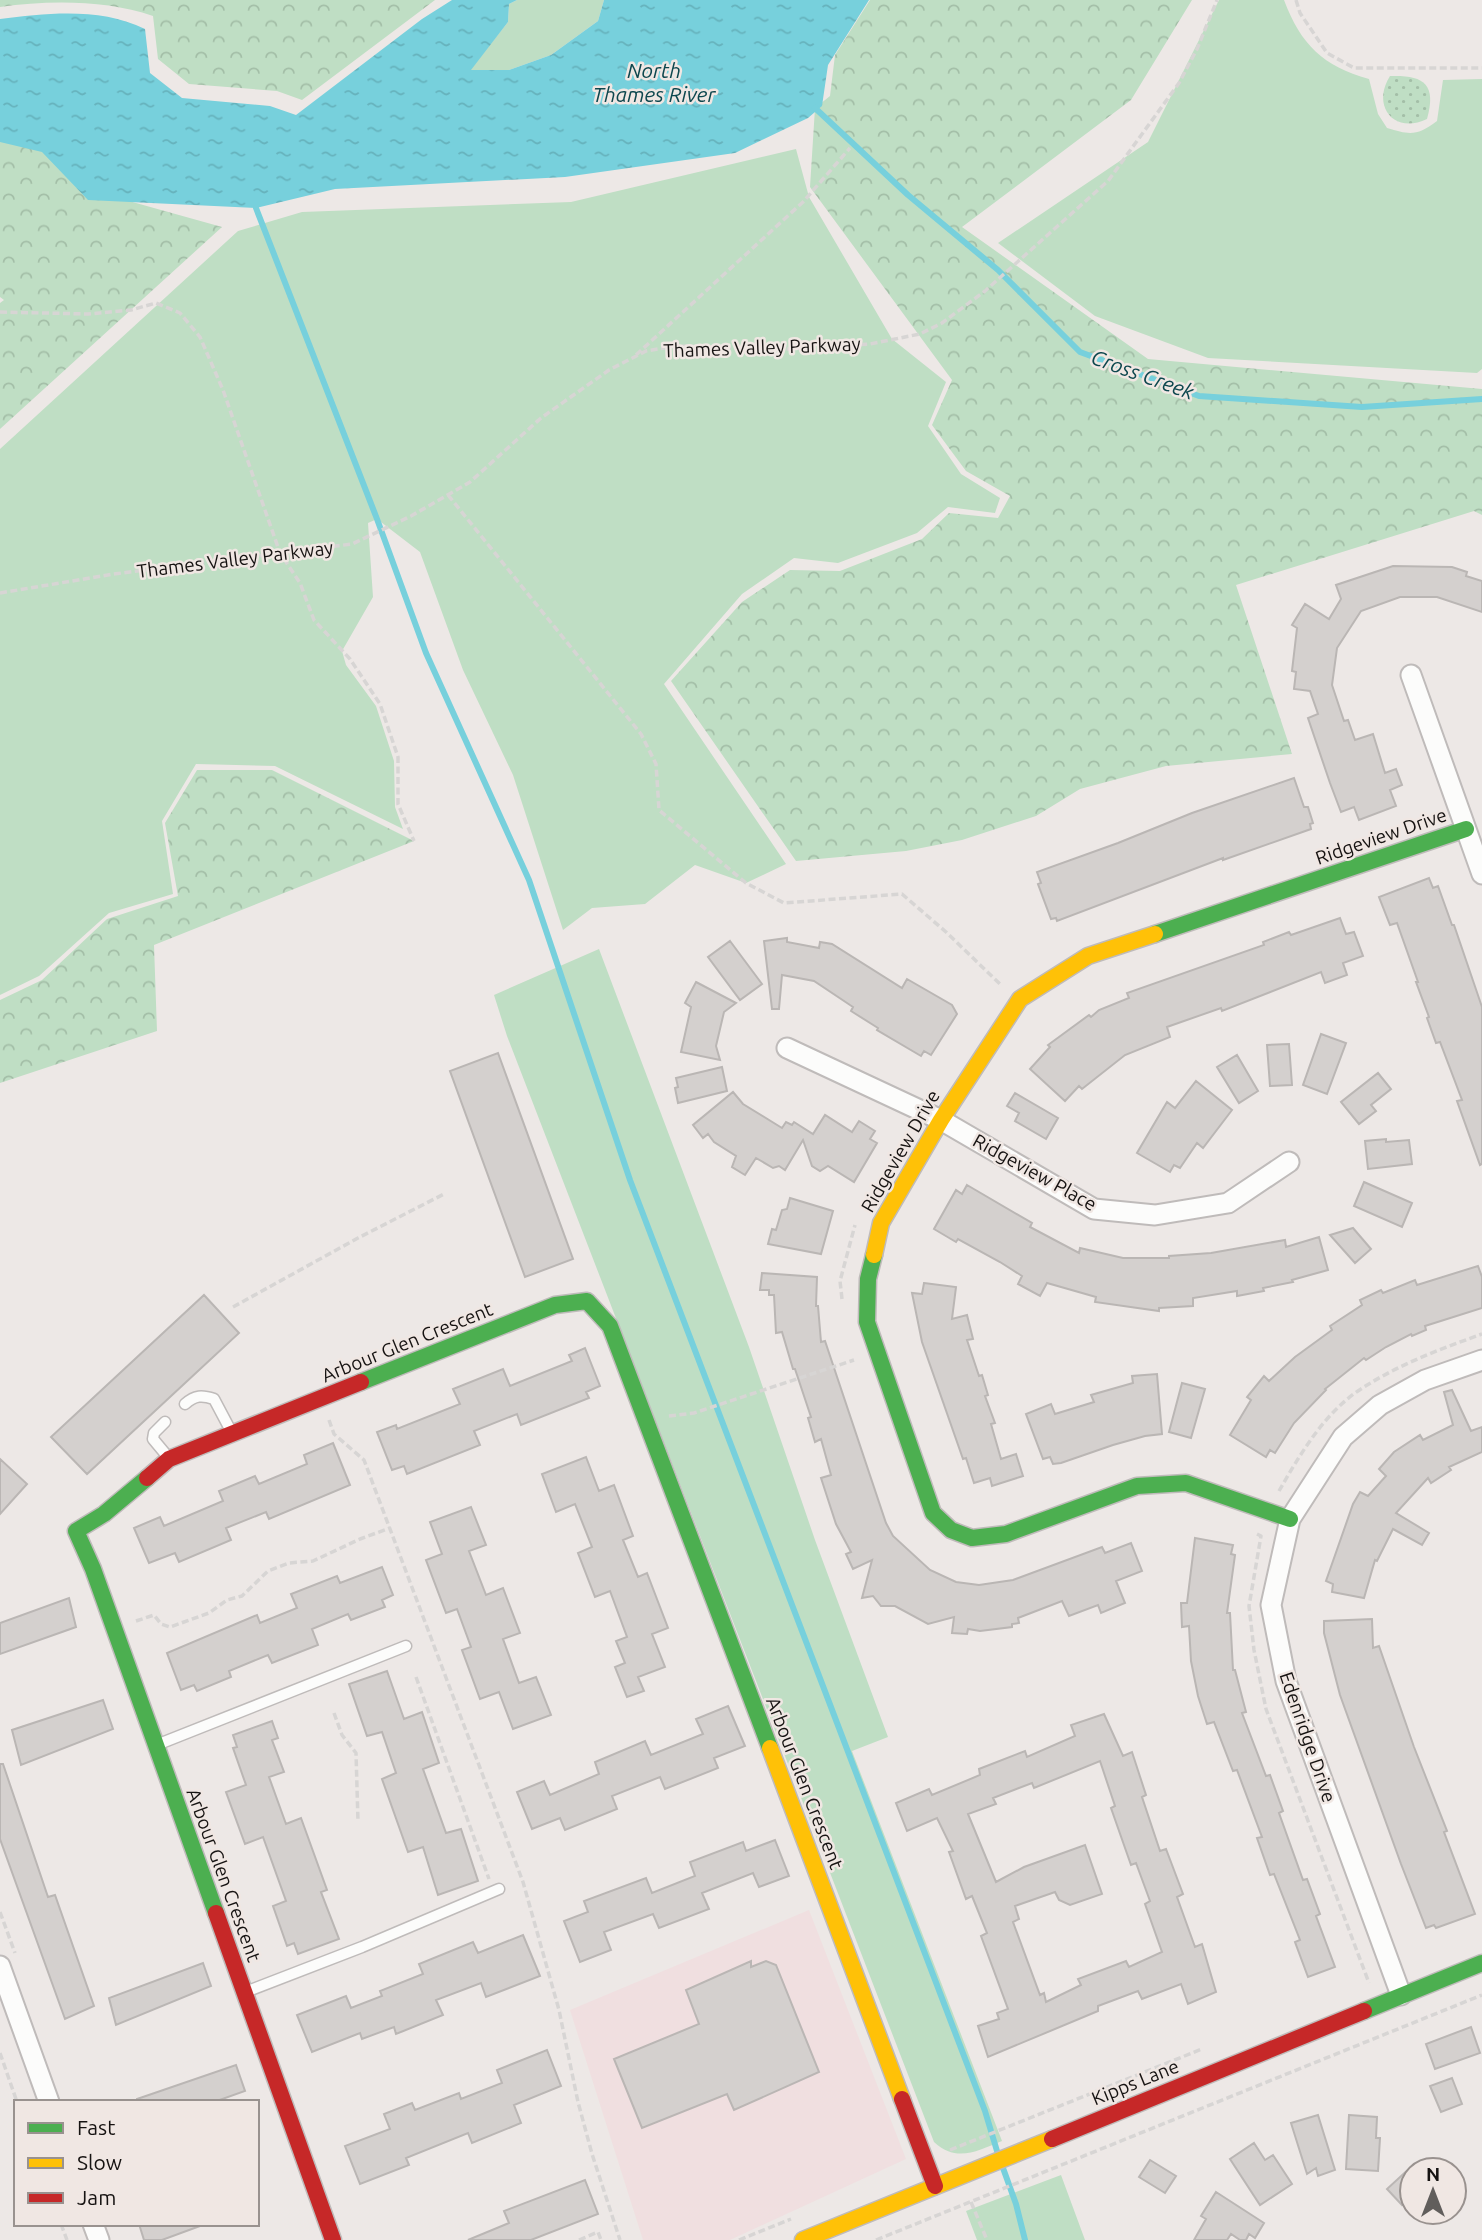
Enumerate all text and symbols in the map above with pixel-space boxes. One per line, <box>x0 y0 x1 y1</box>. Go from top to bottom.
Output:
water label: North Thames River <box>593 58 716 106</box>
street label: Thames Valley Parkway <box>663 333 861 361</box>
water label: Cross Creek <box>1088 344 1198 404</box>
street label: Thames Valley Parkway <box>136 536 334 582</box>
street label: Ridgeview Drive <box>1312 803 1450 869</box>
street label: Ridgeview Drive <box>856 1086 944 1216</box>
street label: Ridgeview Place <box>969 1129 1101 1215</box>
street label: Arbour Glen Crescent <box>318 1297 496 1386</box>
street label: Edenridge Drive <box>1275 1669 1341 1805</box>
street label: Arbour Glen Crescent <box>762 1694 848 1873</box>
street label: Arbour Glen Crescent <box>182 1785 266 1965</box>
street label: Kipps Lane <box>1088 2055 1182 2109</box>
legend <box>14 2100 259 2226</box>
text: Fast <box>77 2115 115 2139</box>
text: Slow <box>77 2150 122 2174</box>
north arrow <box>1398 2156 1468 2226</box>
text: N <box>1426 2163 1440 2185</box>
text: Jam <box>77 2185 116 2209</box>

